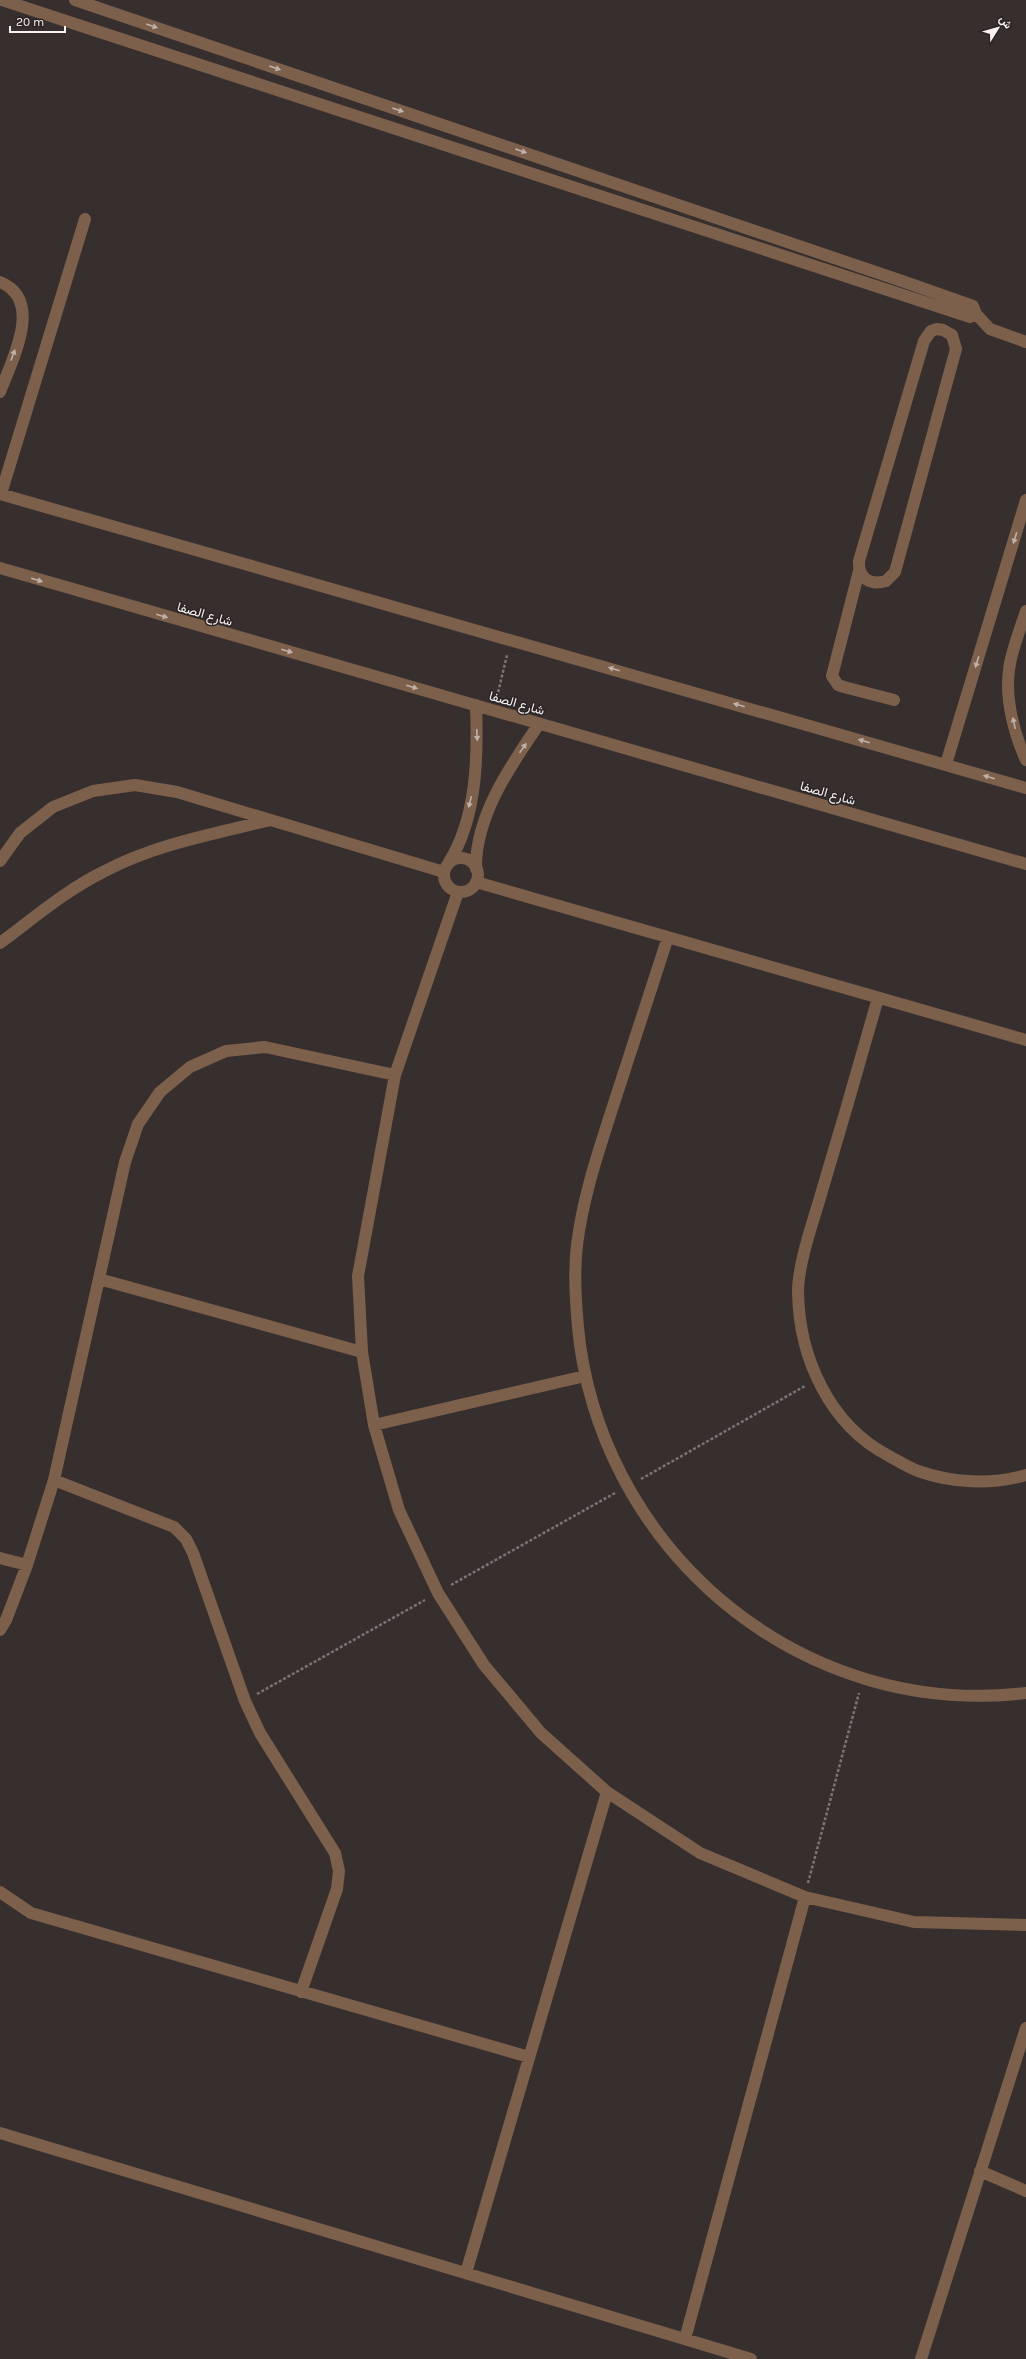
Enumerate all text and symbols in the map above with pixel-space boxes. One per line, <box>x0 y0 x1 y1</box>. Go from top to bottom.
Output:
scale bar <box>10 8 65 34</box>
north arrow <box>978 8 1018 48</box>
text: ش <box>996 13 1015 31</box>
text: 20 m <box>16 15 44 29</box>
one-way arrow <box>146 23 158 29</box>
one-way arrow <box>269 65 281 71</box>
one-way arrow <box>392 107 404 113</box>
one-way arrow <box>515 149 527 155</box>
one-way arrow <box>11 349 17 361</box>
one-way arrow <box>1012 532 1018 544</box>
one-way arrow <box>32 577 44 583</box>
street label: شارع الصفا <box>175 599 234 631</box>
one-way arrow <box>156 613 168 619</box>
one-way arrow <box>281 649 293 655</box>
one-way arrow <box>974 656 980 668</box>
one-way arrow <box>607 666 619 672</box>
one-way arrow <box>406 684 418 690</box>
street label: شارع الصفا <box>487 688 546 720</box>
one-way arrow <box>732 702 744 708</box>
one-way arrow <box>1011 717 1017 729</box>
one-way arrow <box>474 729 480 742</box>
one-way arrow <box>857 738 869 744</box>
one-way arrow <box>519 743 527 753</box>
one-way arrow <box>982 774 994 780</box>
street label: شارع الصفا <box>798 778 857 810</box>
one-way arrow <box>467 796 473 808</box>

